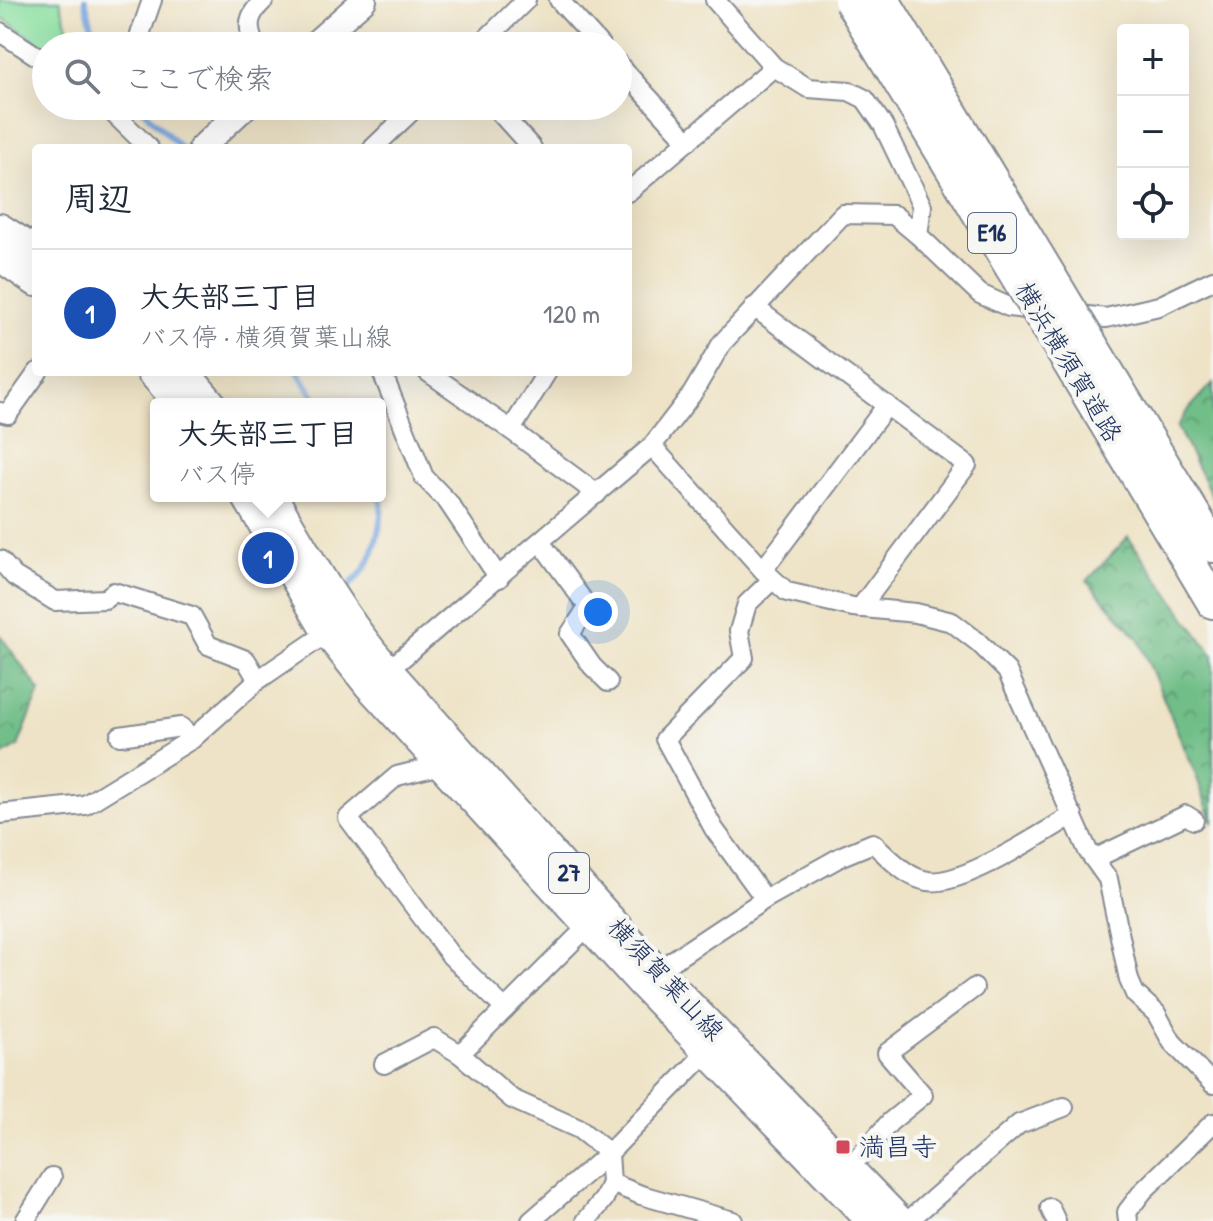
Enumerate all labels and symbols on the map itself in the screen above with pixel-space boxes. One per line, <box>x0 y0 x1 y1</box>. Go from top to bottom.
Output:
road number: E16 <box>968 213 1016 253</box>
street label: 横浜横須賀道路 <box>1008 275 1131 449</box>
pin: 1 <box>242 528 294 588</box>
your location <box>578 592 618 632</box>
road number: 27 <box>549 853 589 893</box>
street label: 横須賀葉山線 <box>600 910 732 1048</box>
place label: 満昌寺 <box>859 1129 937 1164</box>
marker: 満昌寺 <box>834 1138 852 1156</box>

